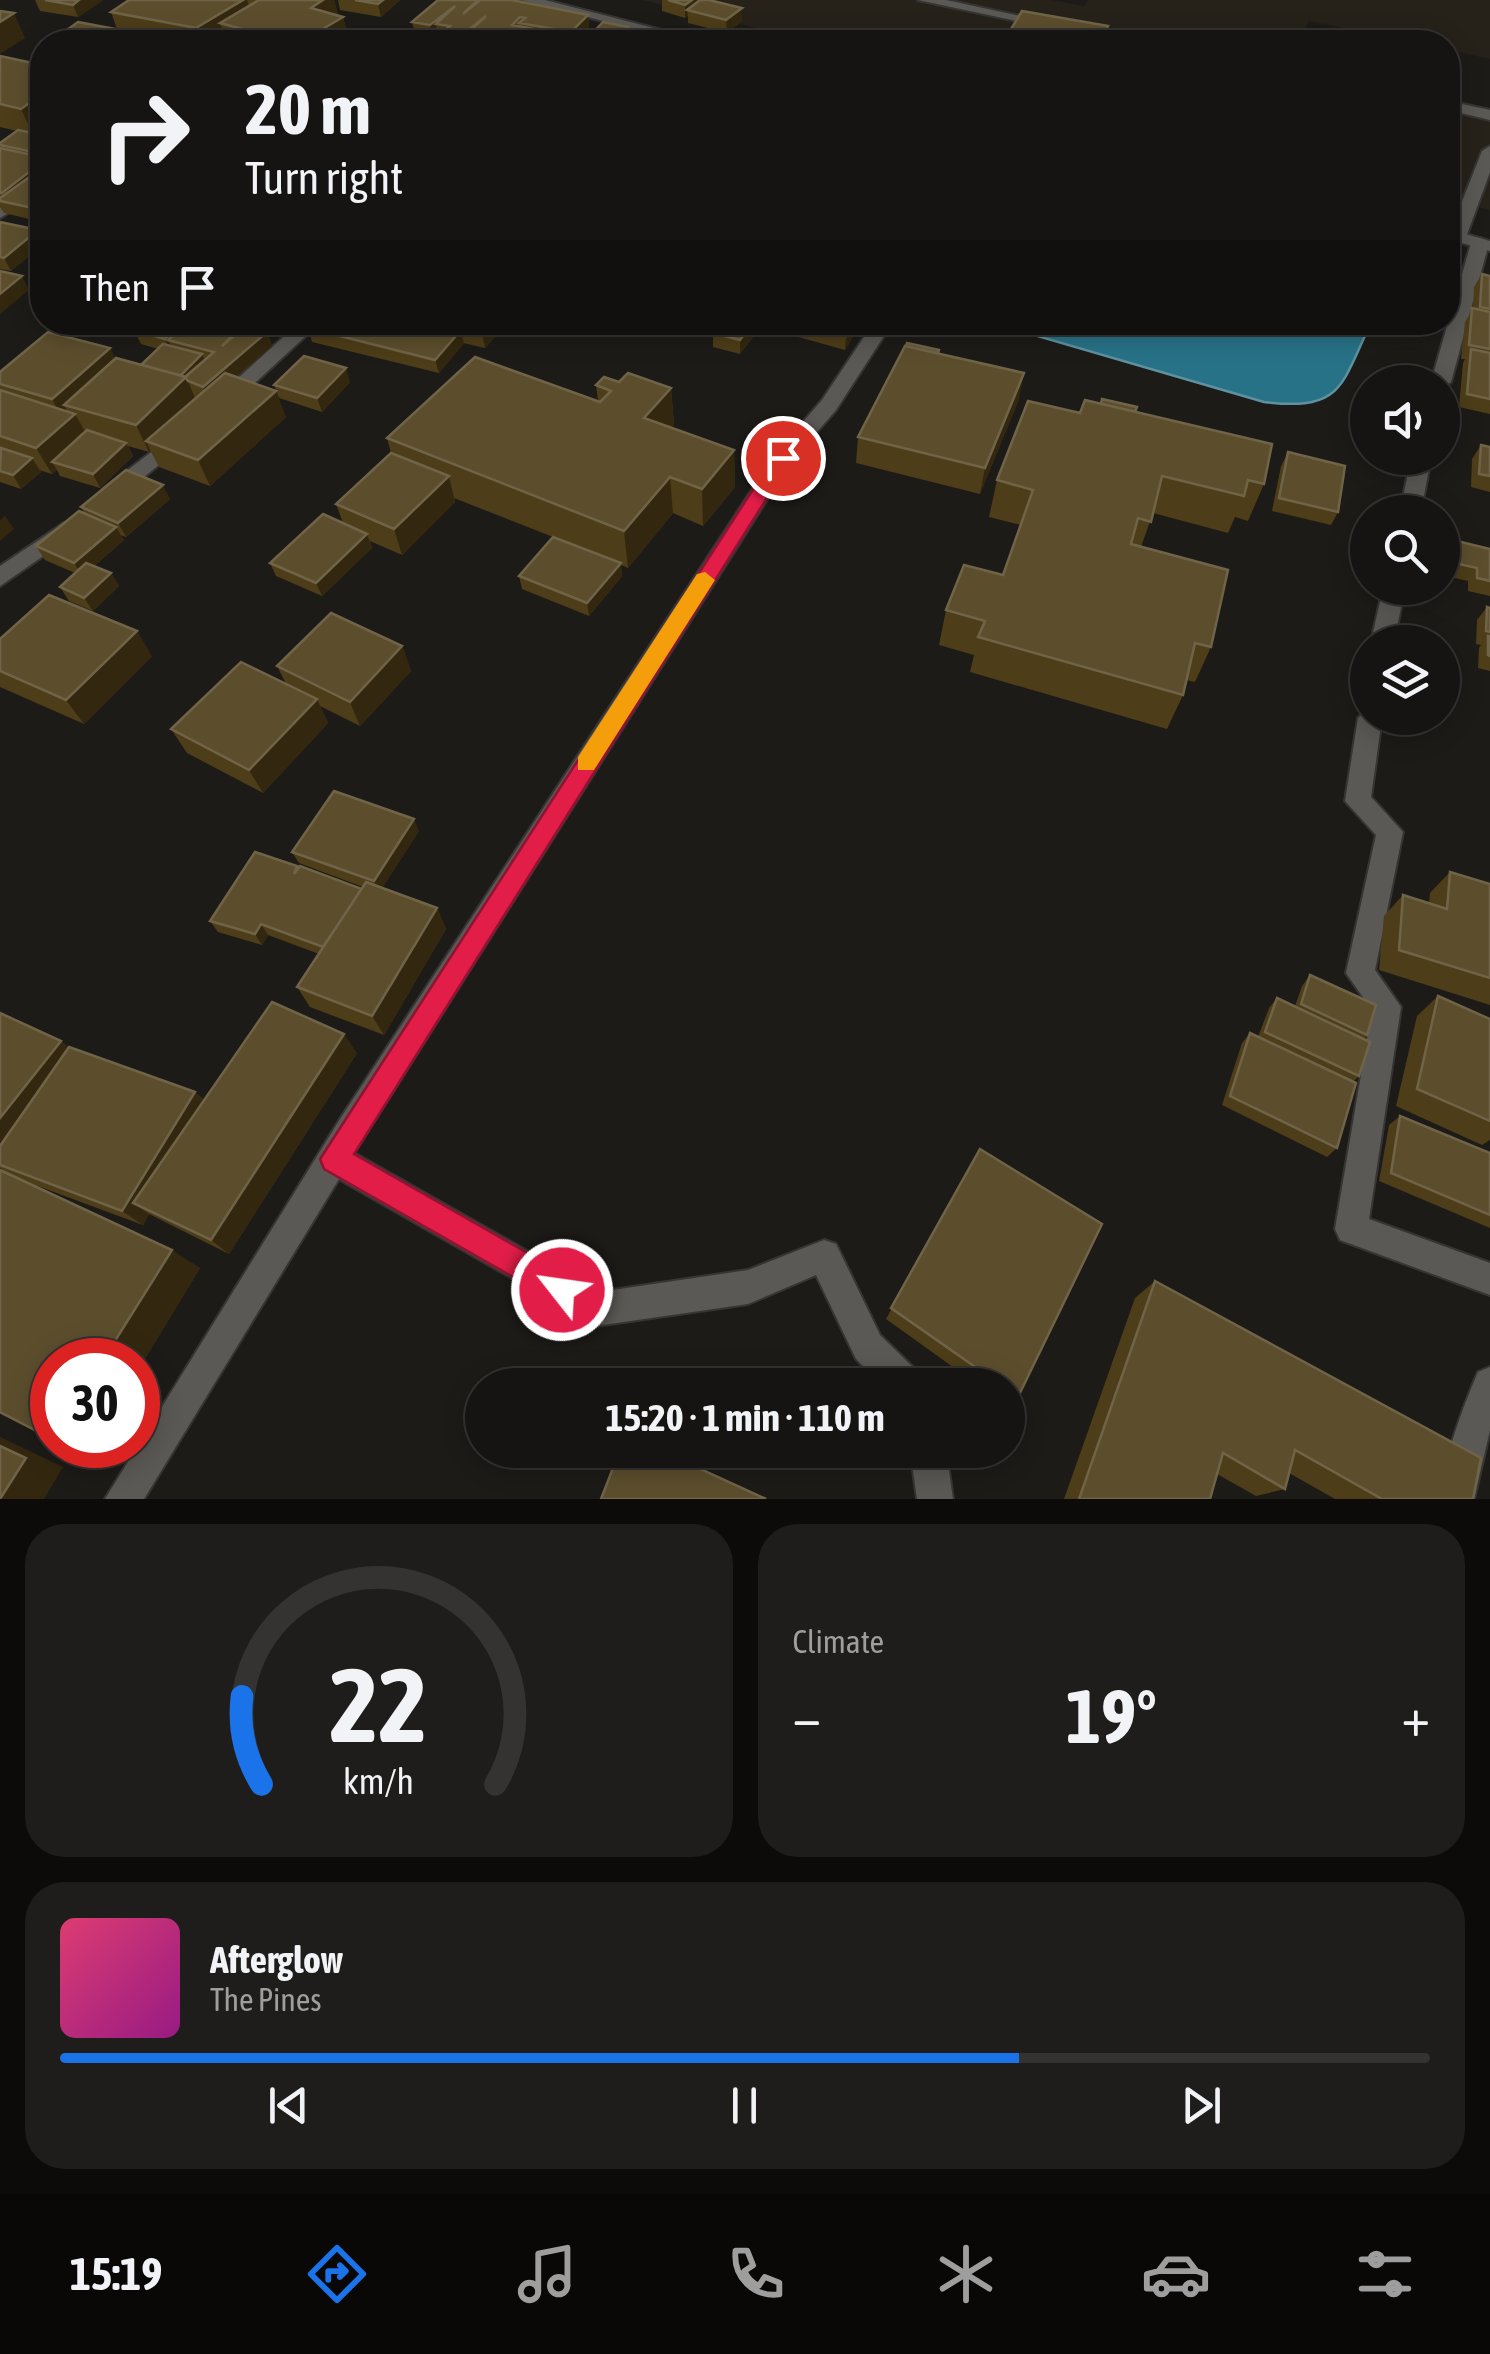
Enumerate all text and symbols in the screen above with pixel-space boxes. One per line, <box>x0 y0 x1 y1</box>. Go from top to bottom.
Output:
text: 20 m <box>245 69 371 149</box>
icon: right <box>80 70 210 200</box>
text: Turn right <box>245 152 403 204</box>
icon: arrive <box>170 260 225 315</box>
text: Then <box>80 266 150 309</box>
map controls <box>1350 365 1460 735</box>
button: sound <box>1350 365 1460 475</box>
pin <box>741 416 826 501</box>
icon: arrive <box>756 431 811 486</box>
button: search <box>1350 495 1460 605</box>
button: layers <box>1350 625 1460 735</box>
position arrow <box>510 1238 614 1342</box>
speed limit sign: 30 <box>30 1338 160 1468</box>
text: 15:20 · 1 min · 110 m <box>605 1396 885 1439</box>
text: Climate <box>793 1623 884 1660</box>
text: 22 <box>330 1645 428 1764</box>
text: 19° <box>1066 1673 1157 1759</box>
text: − <box>793 1685 821 1748</box>
text: + <box>1401 1685 1430 1748</box>
text: km/h <box>343 1761 414 1802</box>
text: Afterglow <box>210 1938 343 1981</box>
text: The Pines <box>210 1981 322 2018</box>
icon: previous <box>261 2078 316 2133</box>
icon: pause <box>717 2078 772 2133</box>
icon: next <box>1174 2078 1229 2133</box>
icon: directions <box>302 2239 372 2309</box>
icon: music <box>512 2239 582 2309</box>
icon: phone <box>721 2239 791 2309</box>
icon: climate <box>931 2239 1001 2309</box>
icon: car <box>1141 2239 1211 2309</box>
icon: filters <box>1350 2239 1420 2309</box>
text: 15:19 <box>70 2248 162 2300</box>

